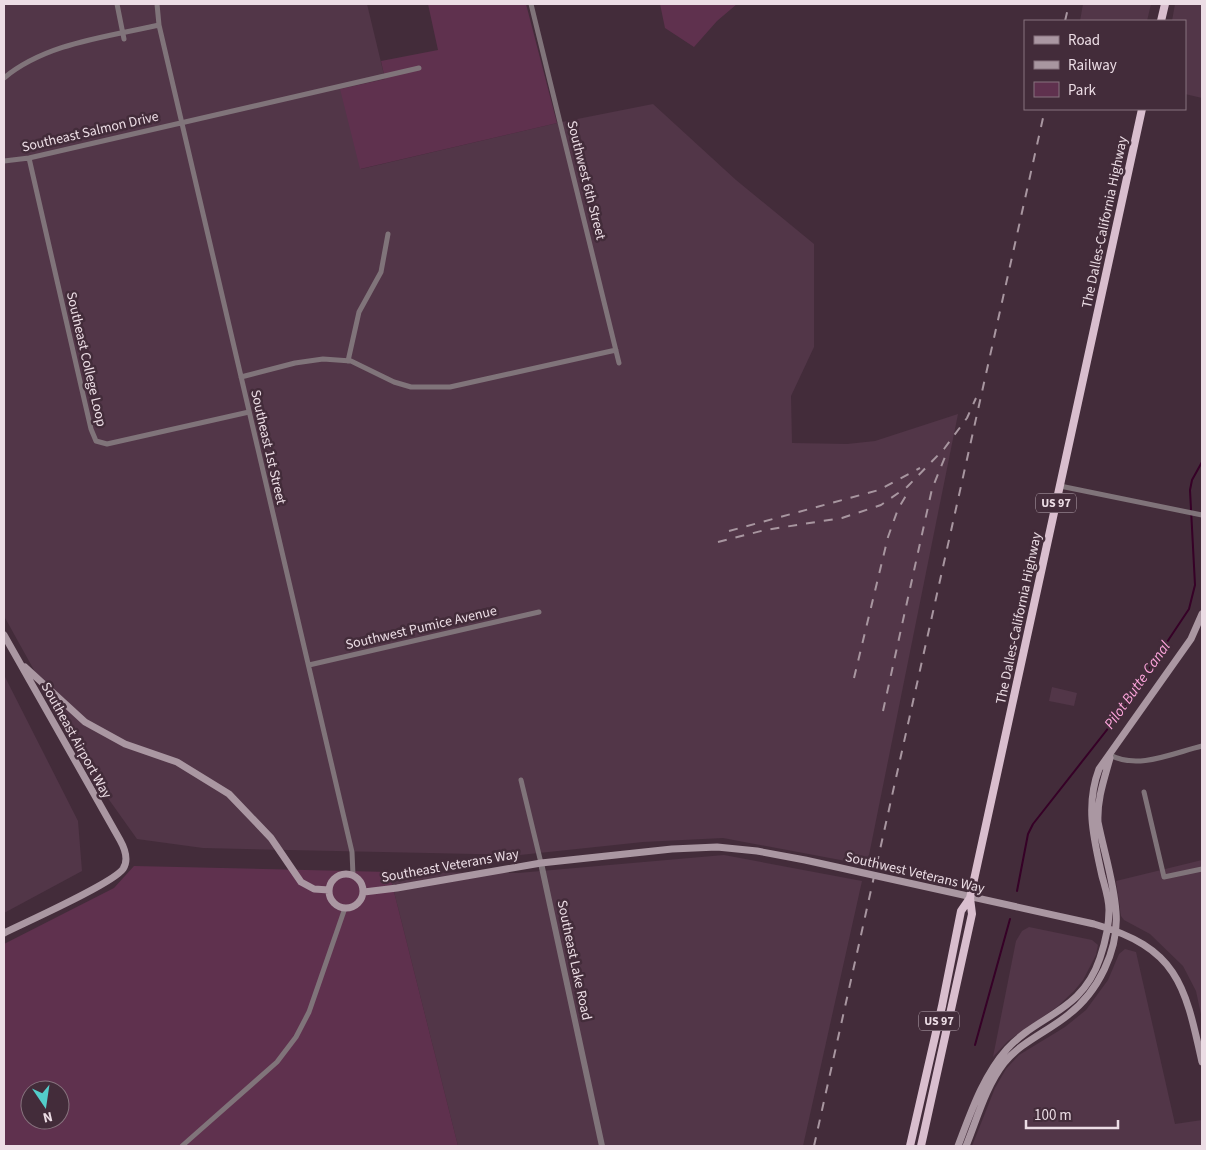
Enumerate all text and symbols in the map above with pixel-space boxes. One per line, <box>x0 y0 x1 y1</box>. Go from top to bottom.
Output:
legend <box>1024 20 1186 110</box>
text: Road <box>1068 30 1100 51</box>
text: Railway <box>1068 55 1117 76</box>
text: Park <box>1068 80 1097 101</box>
street label: Southeast Salmon Drive <box>20 106 161 157</box>
street label: Southwest 6th Street <box>562 118 611 242</box>
street label: The Dalles-California Highway <box>1077 134 1133 310</box>
street label: Southeast College Loop <box>61 290 111 429</box>
street label: Southeast 1st Street <box>245 388 291 507</box>
road number: US 97 <box>1036 493 1076 512</box>
street label: The Dalles-California Highway <box>991 530 1047 706</box>
street label: Southwest Pumice Avenue <box>344 601 499 655</box>
water label: Pilot Butte Canal <box>1099 637 1176 734</box>
street label: Southeast Airport Way <box>36 679 117 803</box>
street label: Southeast Veterans Way <box>380 844 521 888</box>
street label: Southwest Veterans Way <box>843 847 987 899</box>
street label: Southeast Lake Road <box>552 898 597 1022</box>
road number: US 97 <box>919 1011 959 1030</box>
north arrow <box>20 1080 70 1130</box>
scale bar <box>1026 1098 1118 1130</box>
text: 100 m <box>1034 1105 1072 1126</box>
text: N <box>41 1106 54 1127</box>

